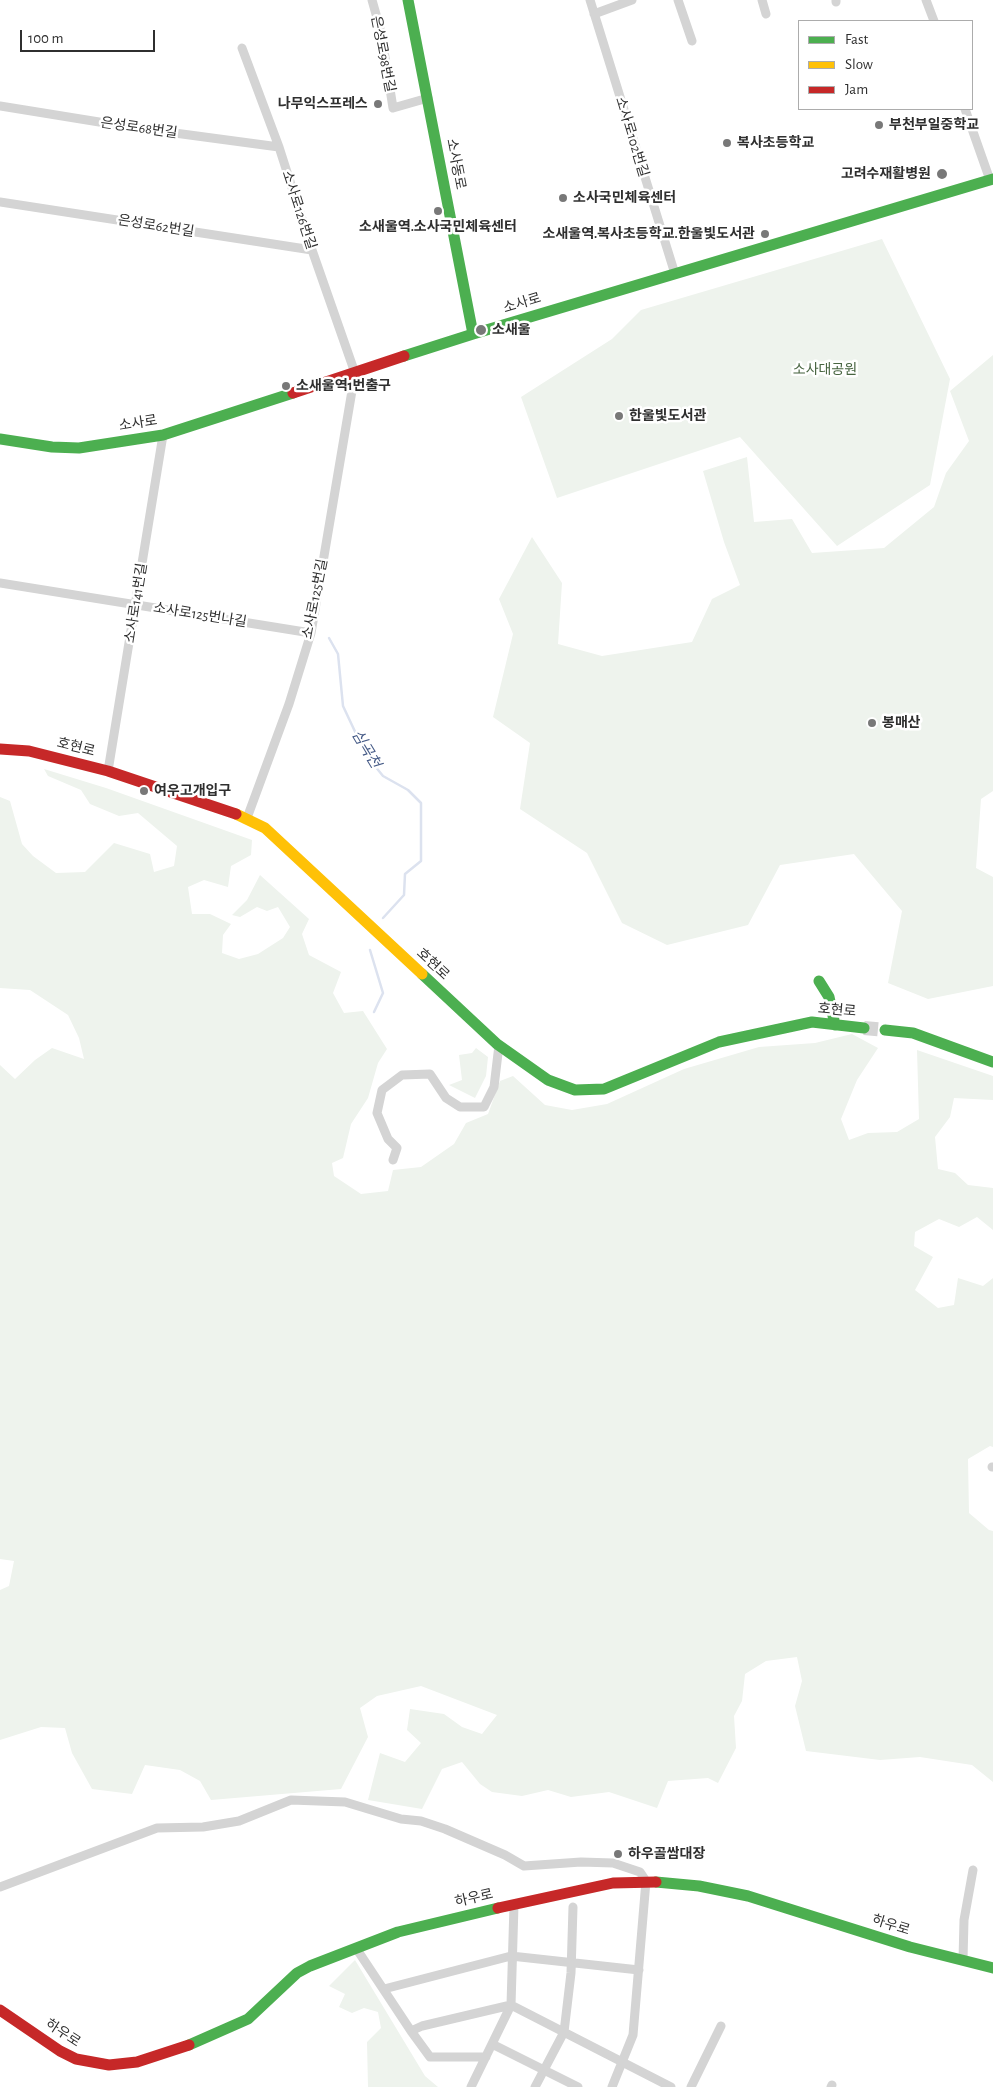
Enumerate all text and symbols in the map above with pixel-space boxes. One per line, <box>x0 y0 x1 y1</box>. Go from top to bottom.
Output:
street label: 은성로98번길 <box>367 14 399 94</box>
scale bar <box>22 20 158 52</box>
legend <box>798 20 973 110</box>
text: 100 m <box>28 31 63 46</box>
text: Fast <box>845 32 868 47</box>
text: Slow <box>845 57 873 72</box>
text: Jam <box>845 82 868 97</box>
street label: 소사로102번길 <box>612 95 652 179</box>
place label: 나무익스프레스 <box>278 96 368 112</box>
marker: 나무익스프레스 <box>372 98 384 110</box>
street label: 은성로68번길 <box>99 114 179 142</box>
place label: 부천부일중학교 <box>889 117 979 133</box>
marker: 부천부일중학교 <box>873 119 885 131</box>
place label: 복사초등학교 <box>737 135 814 151</box>
street label: 소사동로 <box>443 137 469 191</box>
marker: 복사초등학교 <box>721 137 733 149</box>
place label: 고려수재활병원 <box>841 166 931 182</box>
marker: 고려수재활병원 <box>935 167 949 181</box>
street label: 소사로126번길 <box>278 168 320 252</box>
place label: 소사국민체육센터 <box>573 190 676 206</box>
marker: 소사국민체육센터 <box>557 192 569 204</box>
marker: 소새울역.소사국민체육센터 <box>432 205 444 217</box>
street label: 은성로62번길 <box>116 212 196 240</box>
place label: 소새울역.소사국민체육센터 <box>359 219 517 235</box>
place label: 소새울역.복사초등학교.한울빛도서관 <box>543 226 755 242</box>
marker: 소새울역.복사초등학교.한울빛도서관 <box>759 228 771 240</box>
street label: 소사로 <box>501 289 543 317</box>
place label: 소새울 <box>492 322 531 338</box>
marker: 소새울 <box>474 323 488 337</box>
park label: 소사대공원 <box>793 362 857 378</box>
place label: 소새울역1번출구 <box>296 378 391 394</box>
marker: 소새울역1번출구 <box>280 380 292 392</box>
place label: 한울빛도서관 <box>629 408 706 424</box>
marker: 한울빛도서관 <box>613 410 625 422</box>
street label: 소사로 <box>118 412 158 434</box>
street label: 소사로125번길 <box>299 557 331 641</box>
street label: 소사로141번길 <box>121 562 151 644</box>
street label: 소사로125번나길 <box>152 599 248 631</box>
place label: 봉매산 <box>882 715 921 731</box>
marker: 봉매산 <box>866 717 878 729</box>
water label: 심곡천 <box>348 727 384 771</box>
street label: 호현로 <box>55 734 97 760</box>
place label: 여우고개입구 <box>154 783 231 799</box>
marker: 여우고개입구 <box>138 785 150 797</box>
street label: 호현로 <box>413 945 453 983</box>
street label: 호현로 <box>817 1000 857 1020</box>
place label: 하우골쌈대장 <box>628 1846 705 1862</box>
marker: 하우골쌈대장 <box>612 1848 624 1860</box>
street label: 하우로 <box>453 1885 495 1911</box>
street label: 하우로 <box>870 1911 912 1939</box>
street label: 하우로 <box>42 2015 84 2051</box>

